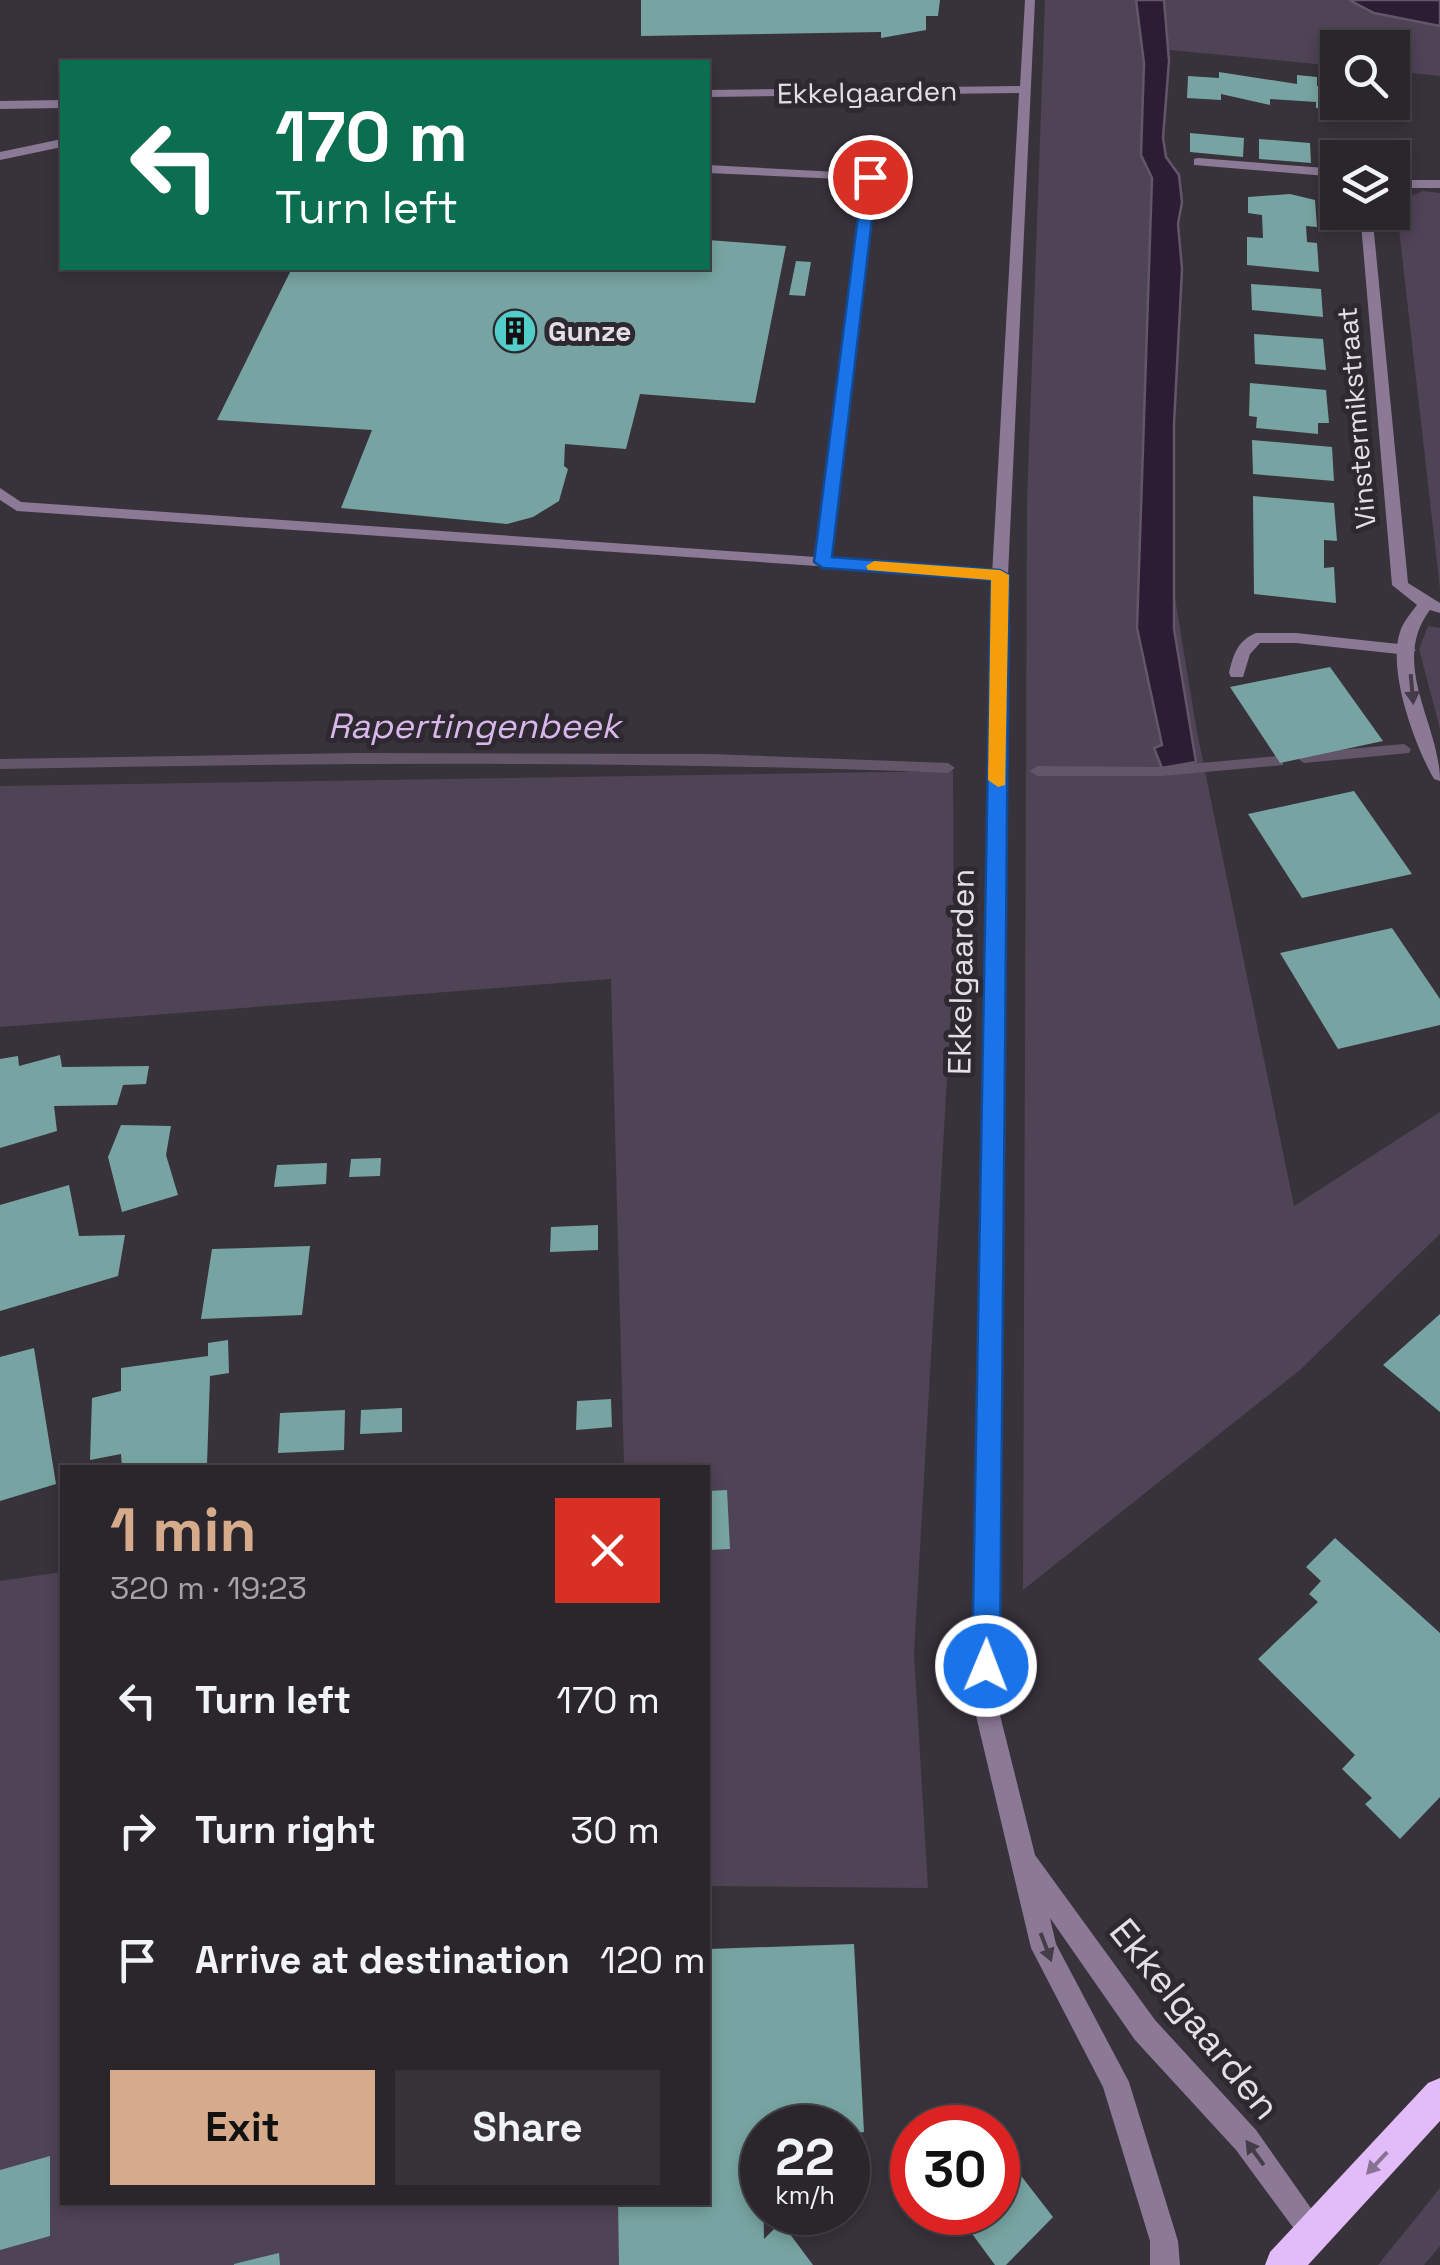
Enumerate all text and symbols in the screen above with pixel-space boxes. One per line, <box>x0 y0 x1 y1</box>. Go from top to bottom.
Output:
map controls <box>1320 30 1410 230</box>
button: search <box>1320 30 1410 120</box>
street label: Ekkelgaarden <box>776 72 958 112</box>
text: 170 m <box>275 92 468 181</box>
icon: left <box>110 100 240 230</box>
pin <box>828 135 913 220</box>
button: layers <box>1320 140 1410 230</box>
icon: arrive <box>843 150 898 205</box>
text: Turn left <box>275 179 458 236</box>
street label: Vinstermikstraat <box>1328 306 1384 530</box>
building icon: Gunze <box>492 308 538 354</box>
place label: Gunze <box>548 313 631 349</box>
one-way arrow <box>1404 674 1420 706</box>
water label: Rapertingenbeek <box>328 704 624 748</box>
street label: Ekkelgaarden <box>939 868 983 1076</box>
text: 1 min <box>110 1492 257 1569</box>
button: close <box>555 1498 660 1603</box>
text: 320 m · 19:23 <box>110 1568 307 1608</box>
position arrow <box>934 1614 1038 1718</box>
icon: left <box>110 1673 165 1728</box>
text: Turn left <box>195 1676 351 1724</box>
text: 170 m <box>556 1676 660 1724</box>
icon: right <box>110 1803 165 1858</box>
text: Turn right <box>195 1806 376 1854</box>
text: 30 m <box>570 1806 660 1854</box>
street label: Ekkelgaarden <box>1099 1909 1291 2129</box>
one-way arrow <box>1039 1932 1054 1962</box>
icon: arrive <box>110 1933 165 1988</box>
text: Arrive at destination <box>195 1936 570 1984</box>
text: 120 m <box>600 1936 706 1984</box>
button: Exit <box>110 2070 375 2185</box>
button: Share <box>395 2070 660 2185</box>
speed limit sign: 30 <box>890 2105 1020 2235</box>
text: 22 <box>775 2126 835 2190</box>
one-way arrow <box>1246 2140 1265 2166</box>
one-way arrow <box>1366 2150 1388 2175</box>
text: km/h <box>775 2179 835 2211</box>

